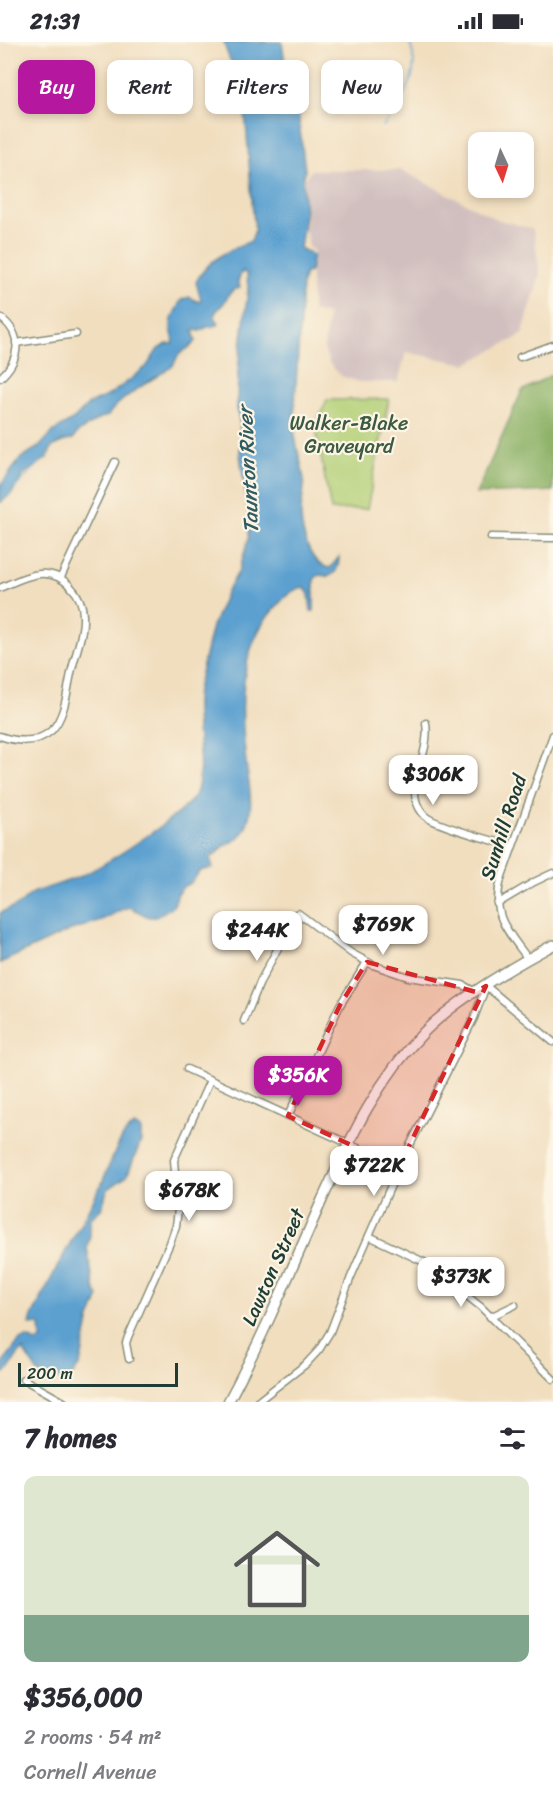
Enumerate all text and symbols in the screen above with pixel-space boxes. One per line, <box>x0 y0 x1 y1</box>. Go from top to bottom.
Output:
text: 21:31 <box>30 2 80 41</box>
chip: Buy <box>18 60 95 114</box>
chip: Rent <box>107 60 193 114</box>
chip: Filters <box>205 60 309 114</box>
chip: New <box>321 60 403 114</box>
north arrow <box>468 132 534 198</box>
map controls <box>468 132 534 198</box>
water label: Taunton River <box>225 401 270 534</box>
park label: Walker-Blake Graveyard <box>290 406 408 464</box>
pin: $306K <box>391 755 475 806</box>
text: $306K <box>403 757 463 792</box>
street label: Sunhill Road <box>470 768 537 885</box>
pin: $769K <box>341 905 425 956</box>
text: $769K <box>353 907 413 942</box>
pin: $244K <box>215 911 299 962</box>
text: $244K <box>226 913 288 948</box>
pin: $356K <box>256 1056 340 1107</box>
text: $356K <box>268 1058 328 1093</box>
pin: $722K <box>332 1146 416 1197</box>
text: $722K <box>344 1148 404 1183</box>
pin: $678K <box>147 1171 231 1222</box>
text: $678K <box>159 1173 219 1208</box>
street label: Lawton Street <box>232 1202 315 1332</box>
pin: $373K <box>419 1257 503 1308</box>
text: $373K <box>432 1259 491 1294</box>
text: 200 m <box>27 1359 73 1388</box>
scale bar <box>18 1360 178 1388</box>
text: 7 homes <box>24 1415 116 1461</box>
icon: filters <box>496 1422 529 1455</box>
icon: home <box>223 1515 331 1623</box>
text: $356,000 <box>24 1674 143 1720</box>
text: 2 rooms · 54 m² <box>24 1720 162 1755</box>
text: Cornell Avenue <box>24 1755 156 1790</box>

